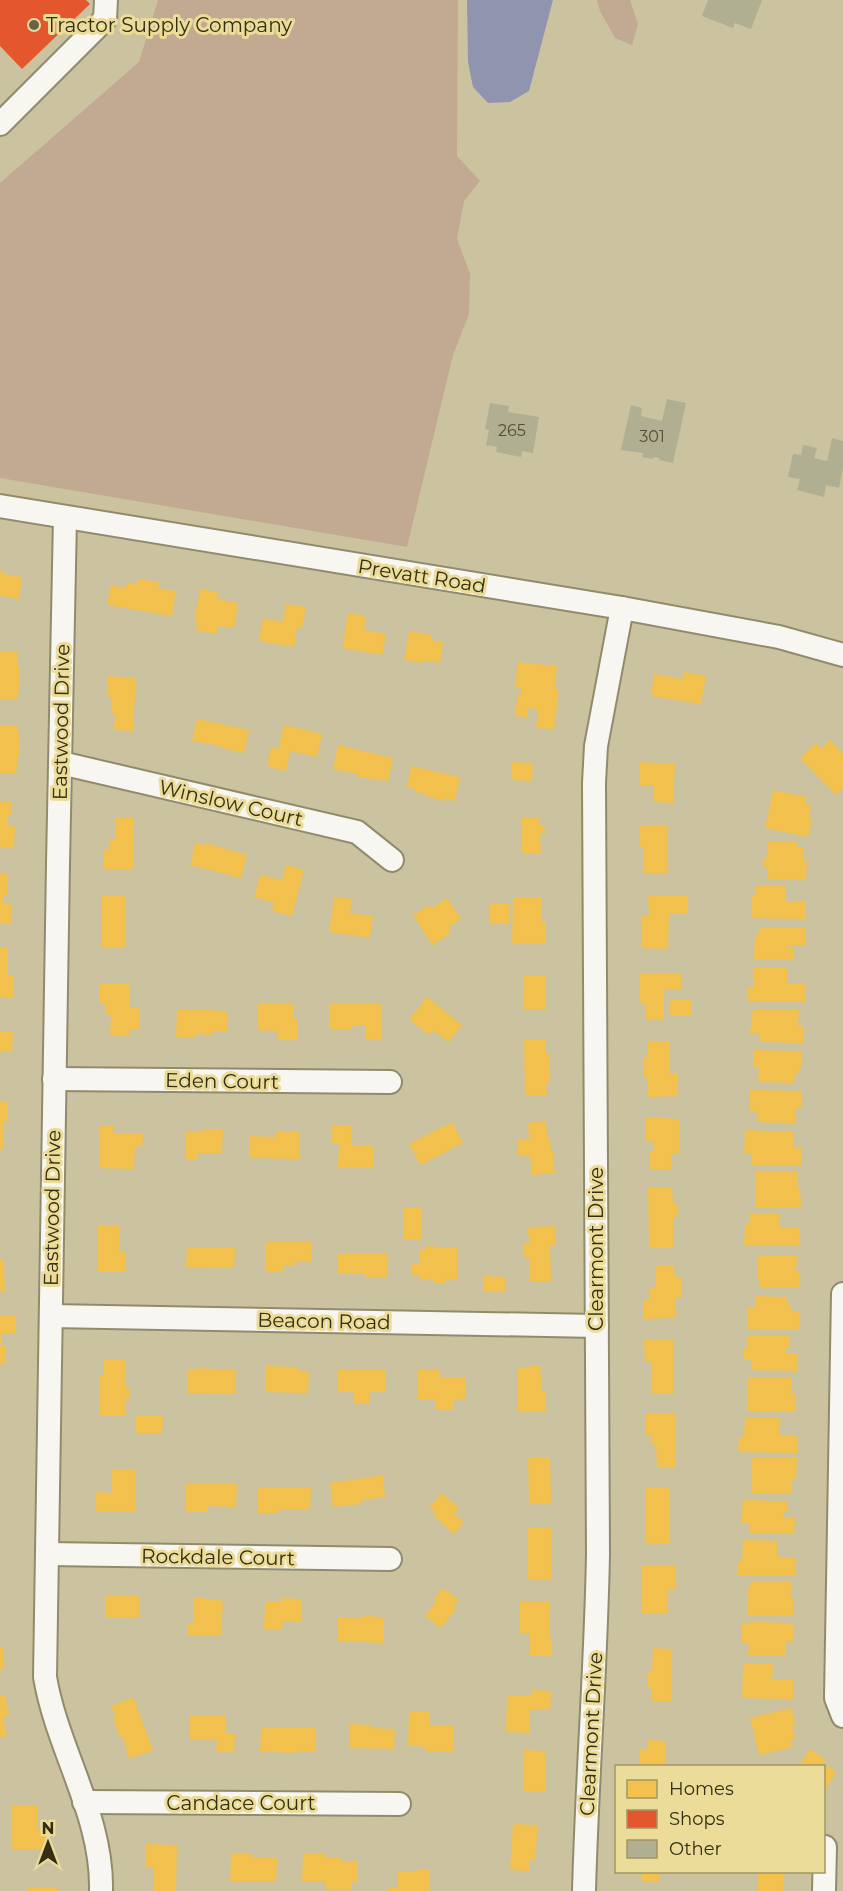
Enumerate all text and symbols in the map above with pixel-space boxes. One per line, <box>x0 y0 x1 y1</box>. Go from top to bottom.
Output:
place label: Tractor Supply Company <box>46 13 292 37</box>
marker: Tractor Supply Company <box>27 18 41 32</box>
house number: 265 <box>498 421 526 440</box>
house number: 301 <box>639 427 665 446</box>
street label: Prevatt Road <box>356 554 488 598</box>
street label: Eastwood Drive <box>48 644 74 800</box>
street label: Winslow Court <box>157 775 305 831</box>
street label: Eden Court <box>165 1068 279 1094</box>
street label: Eastwood Drive <box>39 1130 65 1286</box>
street label: Clearmont Drive <box>584 1167 608 1331</box>
street label: Beacon Road <box>257 1308 391 1334</box>
street label: Rockdale Court <box>141 1544 295 1570</box>
street label: Clearmont Drive <box>575 1651 607 1817</box>
legend <box>615 1765 825 1873</box>
text: Homes <box>669 1778 734 1800</box>
street label: Candace Court <box>166 1791 316 1815</box>
text: Shops <box>669 1808 725 1830</box>
north arrow <box>18 1813 78 1873</box>
text: N <box>42 1819 54 1838</box>
text: Other <box>669 1838 722 1860</box>

